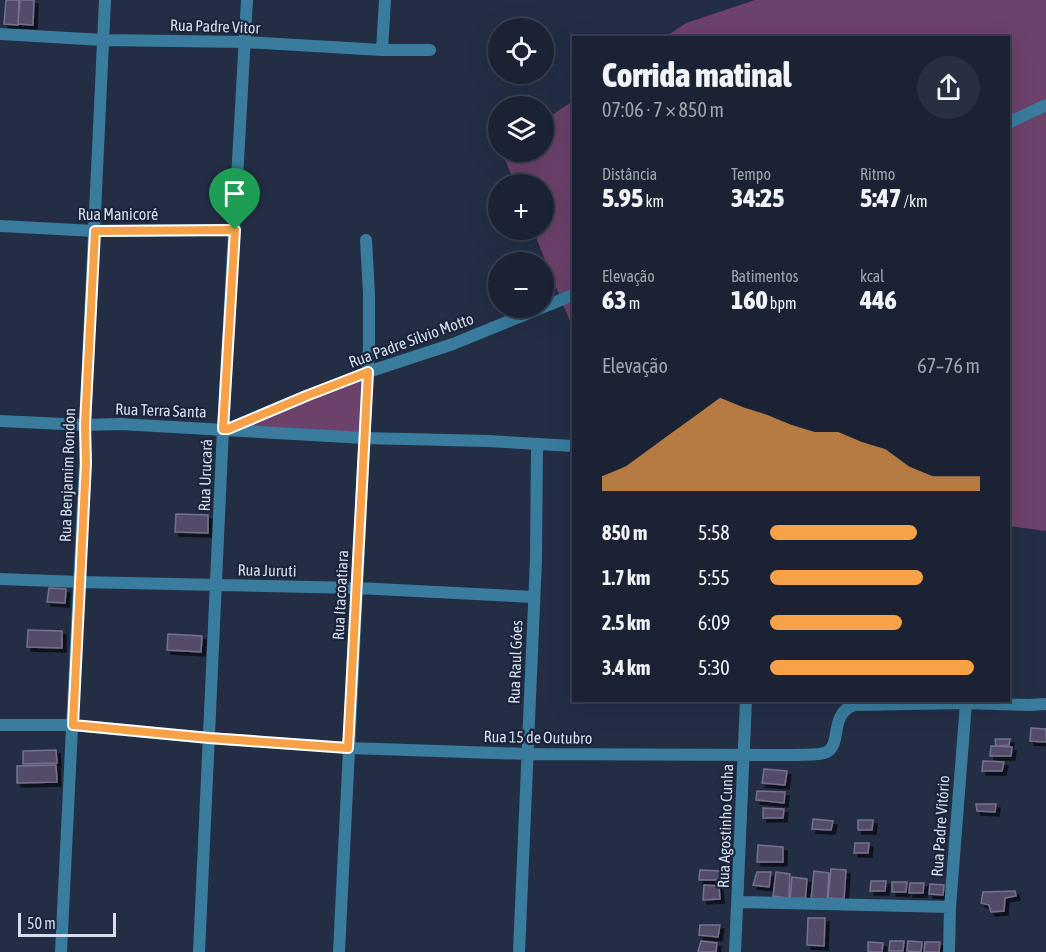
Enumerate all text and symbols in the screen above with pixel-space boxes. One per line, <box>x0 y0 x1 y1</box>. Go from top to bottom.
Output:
street label: Rua Padre Vitor <box>170 15 261 37</box>
map controls <box>488 18 554 318</box>
button: locate <box>488 18 554 84</box>
text: Corrida matinal <box>602 56 791 94</box>
button: share <box>917 56 980 119</box>
button: layers <box>488 96 554 162</box>
text: 07:06 · 7 × 850 m <box>602 98 724 121</box>
text: Distância <box>602 165 657 183</box>
text: Tempo <box>731 165 771 183</box>
text: Ritmo <box>860 165 895 183</box>
pin <box>209 168 260 230</box>
button: + <box>488 174 554 240</box>
icon: arrive <box>218 177 251 210</box>
text: 5.95 <box>602 183 643 213</box>
text: 34:25 <box>731 183 785 213</box>
text: 5:47 <box>860 183 901 213</box>
text: km <box>643 192 664 210</box>
text: /km <box>901 192 927 210</box>
street label: Rua Manicoré <box>78 205 158 223</box>
button: − <box>488 252 554 318</box>
text: Elevação <box>602 267 655 285</box>
text: Batimentos <box>731 267 798 285</box>
text: kcal <box>860 267 884 285</box>
text: 63 <box>602 285 626 315</box>
text: 160 <box>731 285 768 315</box>
text: 446 <box>860 285 897 315</box>
text: m <box>626 294 640 312</box>
text: bpm <box>768 294 797 312</box>
street label: Rua Padre Silvio Motto <box>346 309 476 371</box>
text: Elevação <box>602 354 668 377</box>
text: 67–76 m <box>917 354 980 377</box>
street label: Rua Terra Santa <box>115 399 207 421</box>
street label: Rua Benjamim Rondon <box>56 408 79 542</box>
street label: Rua Urucará <box>195 438 215 512</box>
text: 850 m <box>602 521 647 544</box>
text: 5:58 <box>698 521 730 544</box>
street label: Rua Itacoatiara <box>329 550 351 640</box>
street label: Rua Juruti <box>237 560 297 580</box>
text: 1.7 km <box>602 566 650 589</box>
text: 5:55 <box>698 566 730 589</box>
text: 2.5 km <box>602 611 650 634</box>
text: 6:09 <box>698 611 730 634</box>
street label: Rua Raul Góes <box>505 619 525 704</box>
text: 3.4 km <box>602 656 650 679</box>
text: 5:30 <box>698 656 730 679</box>
street label: Rua 15 de Outubro <box>483 727 593 747</box>
street label: Rua Agostinho Cunha <box>714 764 737 888</box>
street label: Rua Padre Vitório <box>927 775 953 877</box>
scale bar <box>18 910 116 938</box>
text: 50 m <box>27 914 56 932</box>

